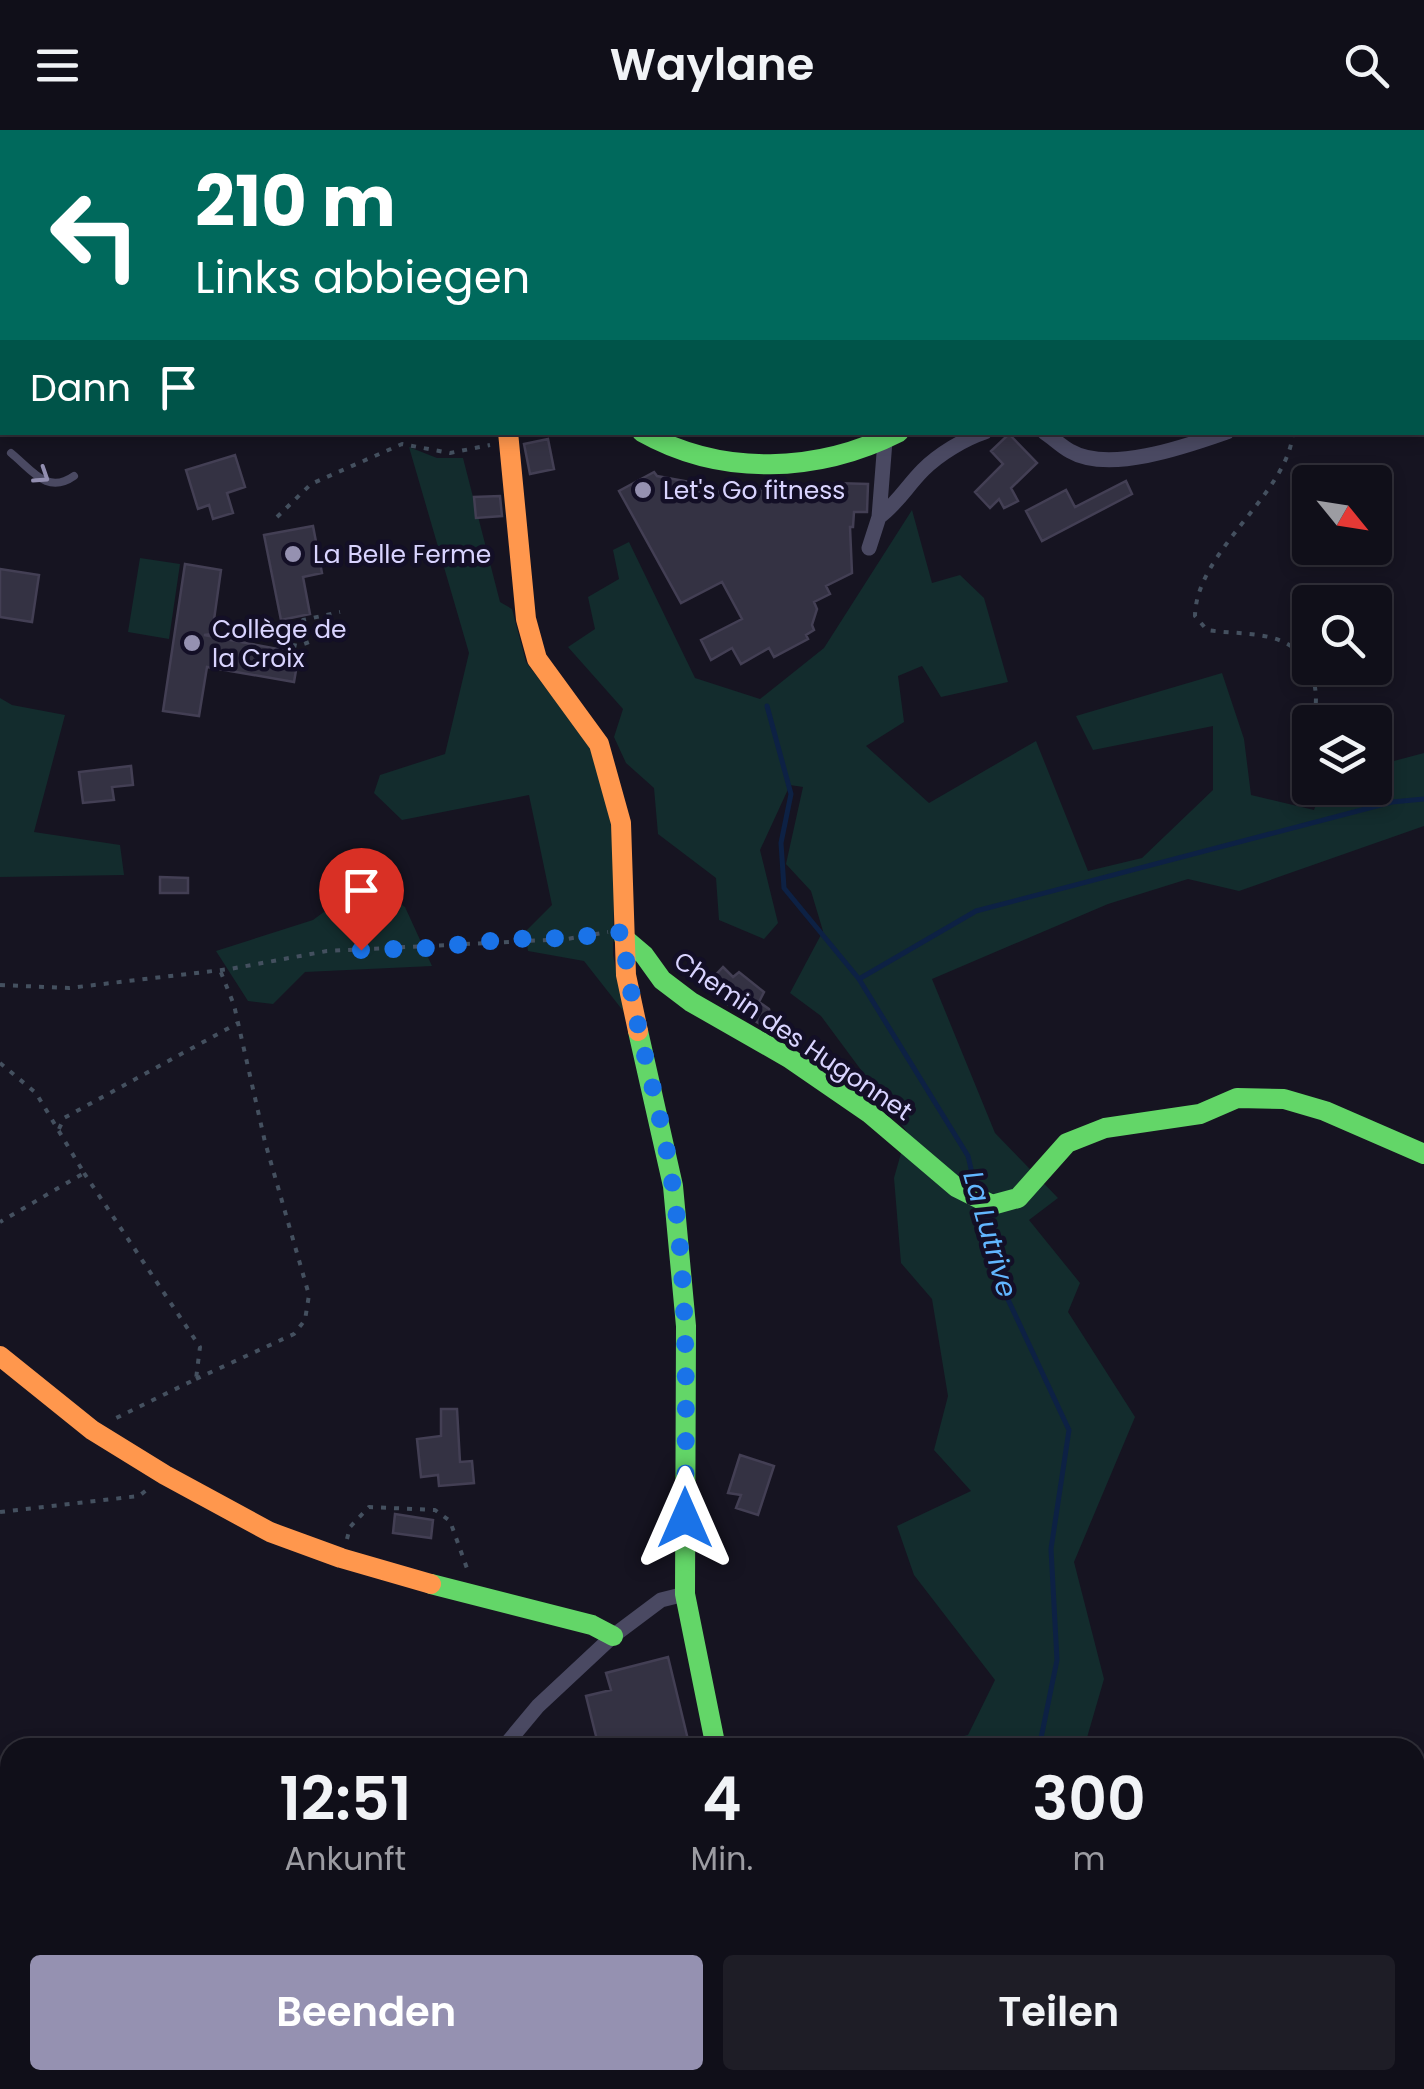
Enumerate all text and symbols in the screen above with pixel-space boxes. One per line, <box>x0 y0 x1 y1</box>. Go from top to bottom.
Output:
text: Waylane <box>610 33 814 96</box>
icon: menu <box>30 38 85 93</box>
icon: search <box>1339 38 1394 93</box>
text: 210 m <box>195 152 396 251</box>
icon: left <box>30 170 160 300</box>
text: Links abbiegen <box>195 246 530 309</box>
icon: arrive <box>151 360 206 415</box>
text: Dann <box>30 361 131 414</box>
one-way arrow <box>31 463 49 482</box>
north arrow <box>1292 465 1392 565</box>
map controls <box>1292 465 1392 805</box>
place label: Let's Go fitness <box>663 473 845 508</box>
marker: Let's Go fitness <box>632 479 654 501</box>
place label: La Belle Ferme <box>313 537 491 572</box>
marker: La Belle Ferme <box>282 543 304 565</box>
button: search <box>1292 585 1392 685</box>
place label: Collège de la Croix <box>212 612 347 676</box>
marker: Collège de la Croix <box>181 632 203 654</box>
button: layers <box>1292 705 1392 805</box>
pin <box>319 848 404 951</box>
icon: arrive <box>334 863 389 918</box>
street label: Chemin des Hugonnet <box>667 943 919 1129</box>
water label: La Lutrive <box>953 1166 1027 1302</box>
position arrow <box>633 1466 737 1570</box>
text: 12:51 <box>279 1757 411 1841</box>
text: 4 <box>702 1757 742 1841</box>
text: 300 <box>1032 1757 1146 1841</box>
text: Ankunft <box>284 1836 406 1881</box>
text: Min. <box>691 1836 753 1881</box>
text: m <box>1073 1836 1106 1881</box>
button: Beenden <box>30 1955 703 2070</box>
button: Teilen <box>723 1955 1395 2070</box>

